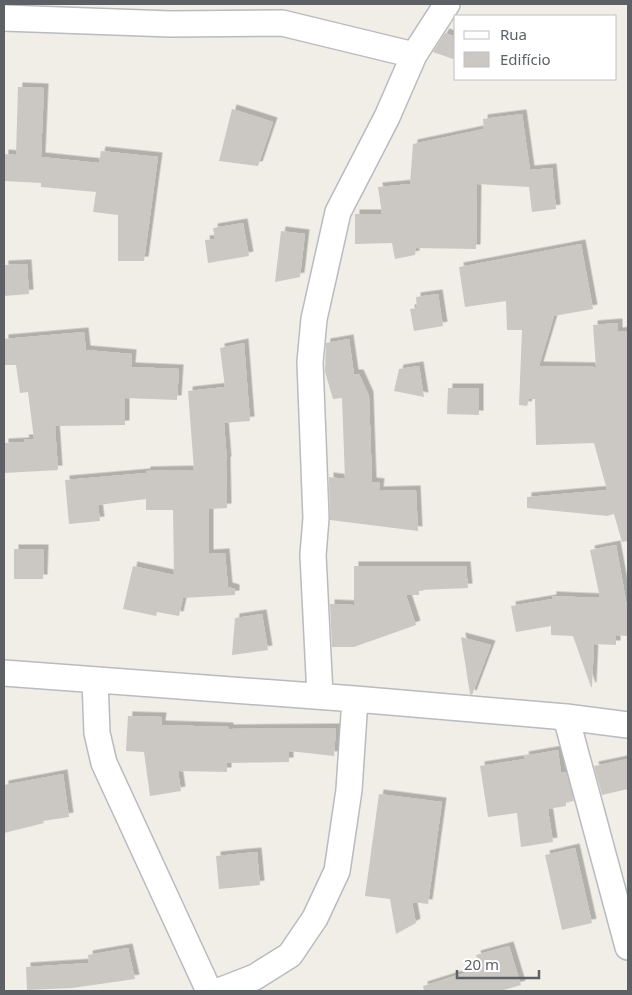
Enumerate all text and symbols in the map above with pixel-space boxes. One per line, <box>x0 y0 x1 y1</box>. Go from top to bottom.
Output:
legend <box>454 15 617 80</box>
text: Rua <box>500 24 527 44</box>
text: Edifício <box>500 49 551 69</box>
scale bar <box>457 948 540 980</box>
text: 20 m <box>464 954 499 974</box>

